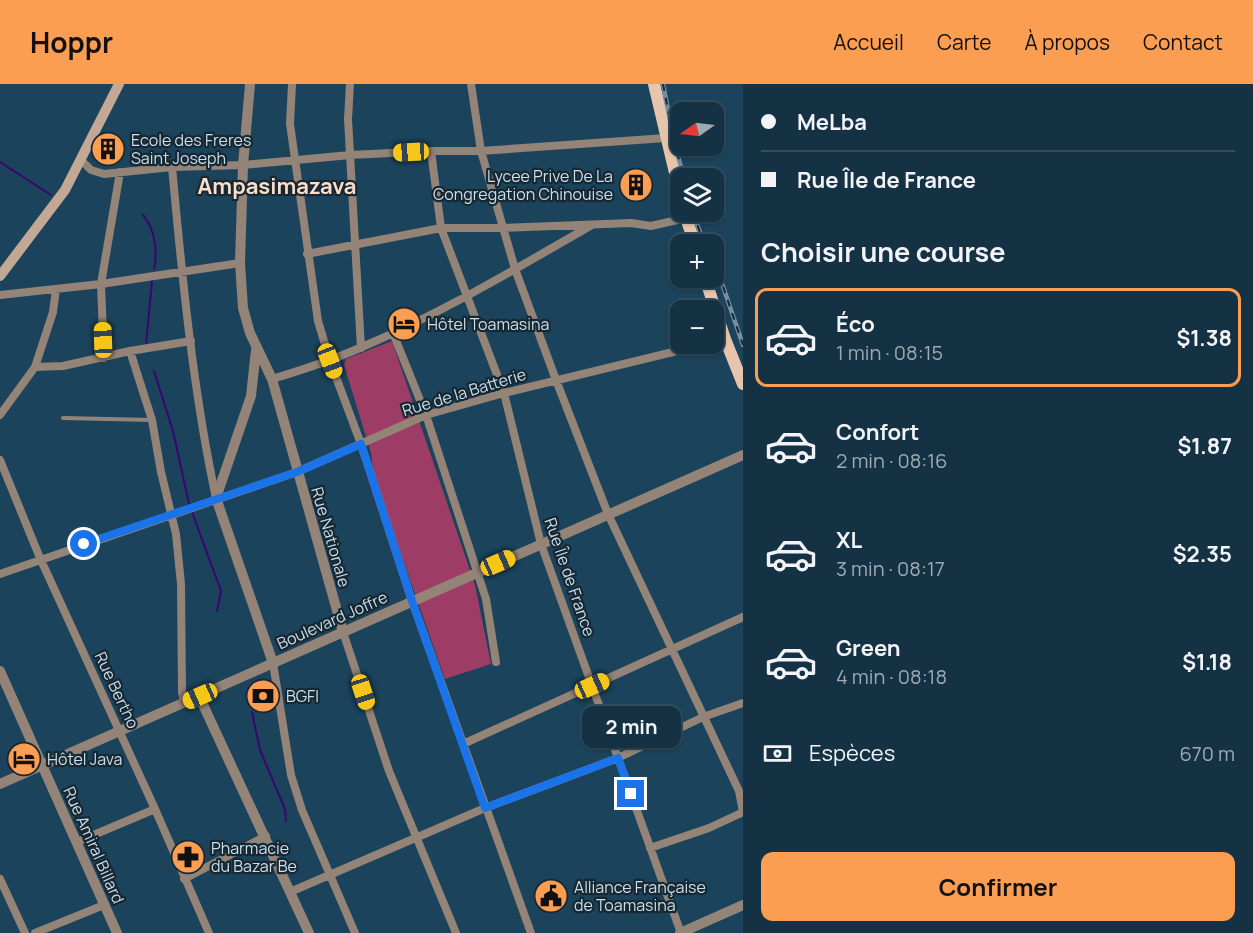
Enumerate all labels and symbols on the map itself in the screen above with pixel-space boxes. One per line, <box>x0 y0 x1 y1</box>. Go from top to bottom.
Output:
north arrow <box>670 102 724 156</box>
place label: Ecole des Freres Saint Joseph <box>131 129 251 169</box>
building icon: Ecole des Freres Saint Joseph <box>90 131 126 167</box>
car <box>393 142 429 162</box>
place label: Lycee Prive De La Congregation Chinouise <box>433 165 613 205</box>
building icon: Lycee Prive De La Congregation Chinouise <box>618 167 654 203</box>
district label: Ampasimazava <box>198 171 356 201</box>
hotel icon: Hôtel Toamasina <box>386 306 422 342</box>
place label: Hôtel Toamasina <box>427 313 549 335</box>
car <box>93 322 113 358</box>
car <box>315 341 345 381</box>
street label: Rue de la Batterie <box>399 363 529 421</box>
street label: Rue Nationale <box>306 484 356 590</box>
street label: Rue Île de France <box>539 515 601 639</box>
route start <box>70 530 97 557</box>
car <box>478 547 518 579</box>
street label: Boulevard Joffre <box>273 586 391 654</box>
street label: Rue Bertho <box>90 648 144 732</box>
car <box>572 670 612 702</box>
car <box>349 672 377 712</box>
bank icon: BGFI <box>245 678 281 714</box>
car <box>180 680 220 712</box>
place label: BGFI <box>286 685 319 707</box>
callout: 2 min <box>582 707 680 749</box>
hotel icon: Hôtel Java <box>6 741 42 777</box>
place label: Hôtel Java <box>47 748 122 770</box>
route end <box>617 780 644 807</box>
street label: Rue Amiral Billard <box>58 783 130 907</box>
place label: Pharmacie du Bazar Be <box>211 837 297 877</box>
pharmacy icon: Pharmacie du Bazar Be <box>170 839 206 875</box>
place label: Alliance Française de Toamasina <box>574 876 706 916</box>
public building icon: Alliance Française de Toamasina <box>533 878 569 914</box>

